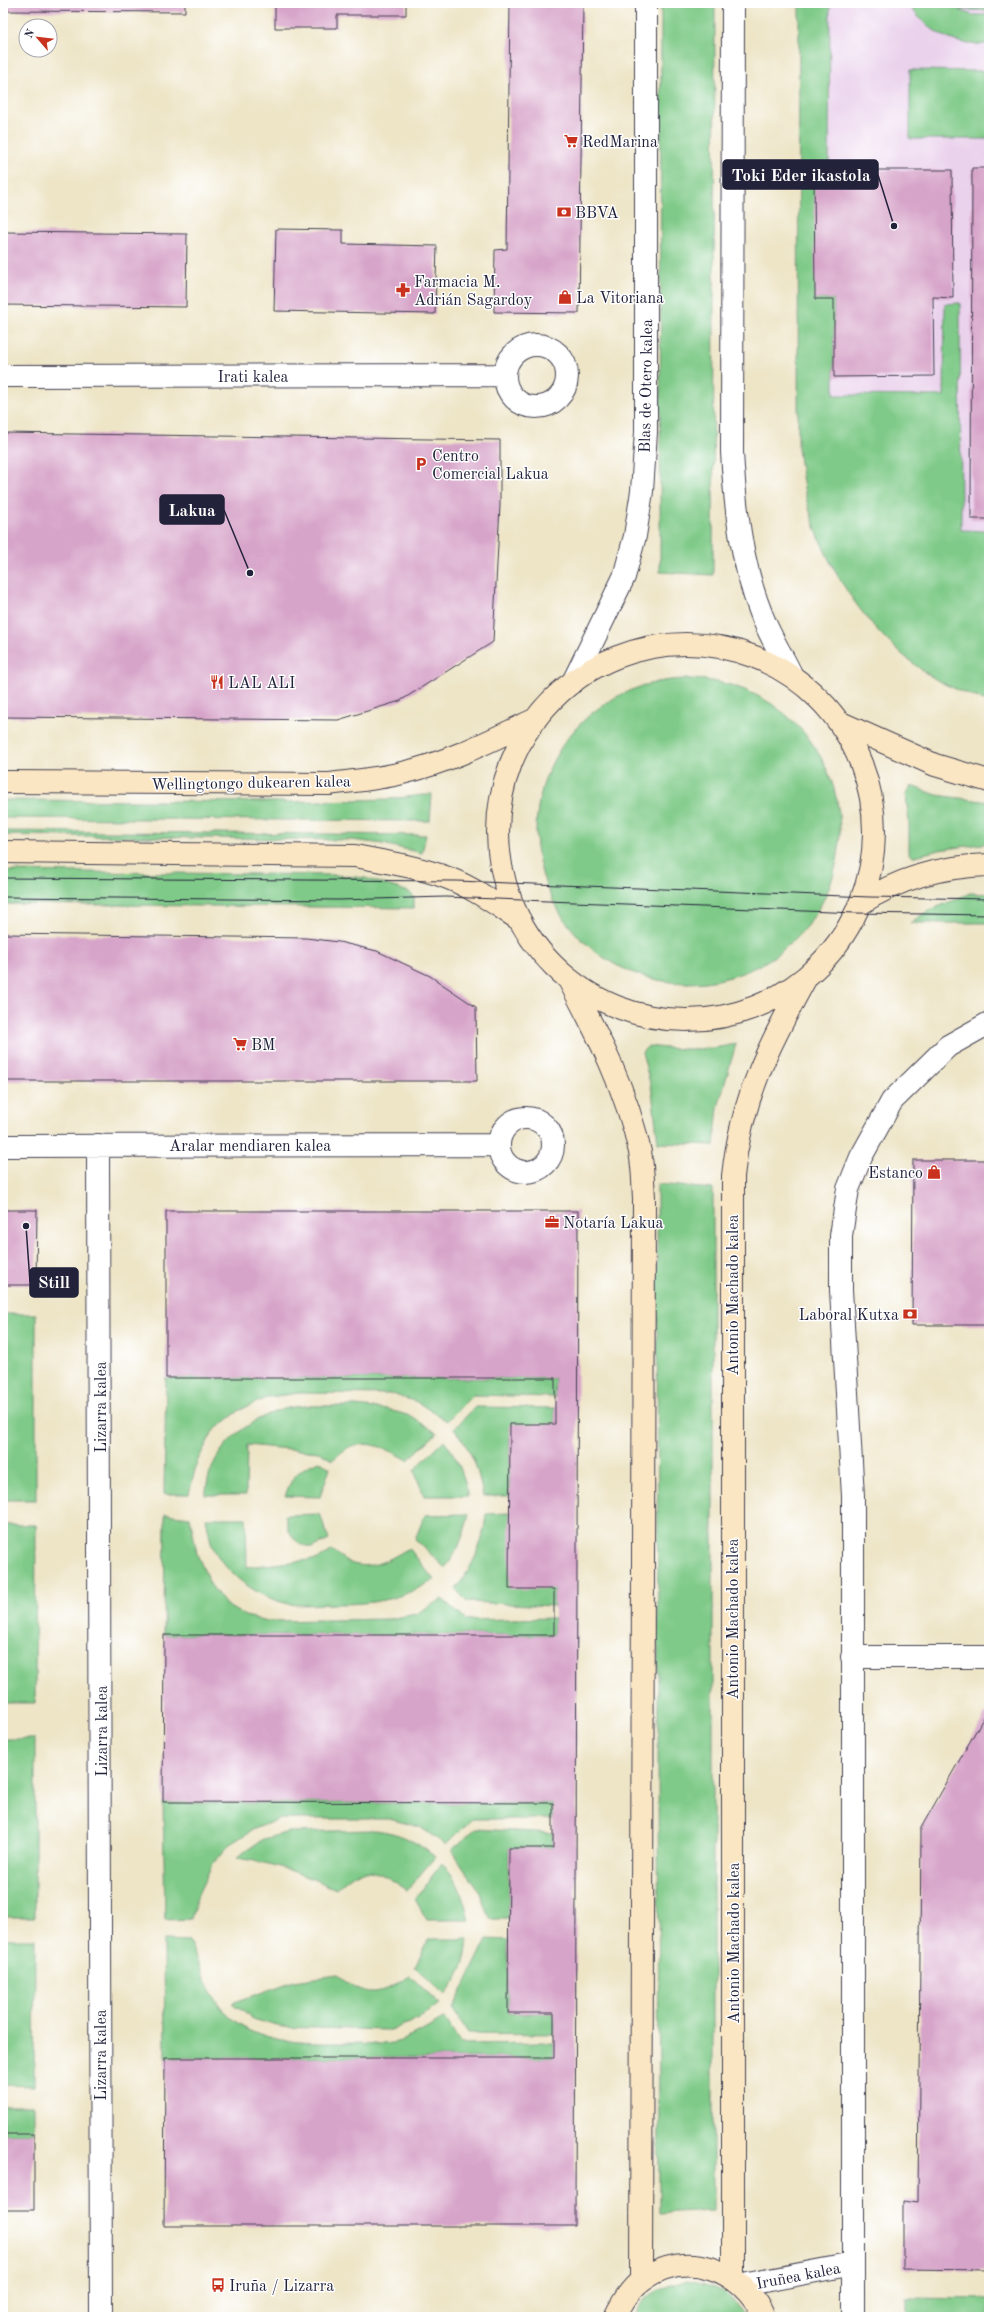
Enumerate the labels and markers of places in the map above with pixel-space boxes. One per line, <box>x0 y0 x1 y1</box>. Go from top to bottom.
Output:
supermarket icon: RedMarina <box>563 133 579 149</box>
place label: RedMarina <box>582 135 658 151</box>
callout: Toki Eder ikastola <box>723 160 878 189</box>
bank icon: BBVA <box>556 204 572 220</box>
place label: BBVA <box>575 206 619 222</box>
place label: Farmacia M. Adrián Sagardoy <box>414 275 533 309</box>
pharmacy icon: Farmacia M. Adrián Sagardoy <box>395 282 411 298</box>
shop icon: La Vitoriana <box>557 289 573 305</box>
place label: La Vitoriana <box>576 291 664 307</box>
place label: Centro Comercial Lakua <box>432 449 549 483</box>
parking icon: Centro Comercial Lakua <box>413 456 429 472</box>
callout: Lakua <box>160 495 224 524</box>
restaurant icon: LAL ALI <box>209 674 225 690</box>
place label: LAL ALI <box>228 676 295 692</box>
supermarket icon: BM <box>232 1036 248 1052</box>
place label: BM <box>251 1038 275 1054</box>
shop icon: Estanco <box>926 1164 942 1180</box>
place label: Estanco <box>868 1166 923 1182</box>
office icon: Notaría Lakua <box>544 1214 560 1230</box>
place label: Notaría Lakua <box>563 1216 664 1232</box>
callout: Still <box>30 1268 78 1297</box>
bank icon: Laboral Kutxa <box>902 1306 918 1322</box>
place label: Laboral Kutxa <box>799 1308 899 1324</box>
bus stop icon: Iruña / Lizarra <box>210 2277 226 2293</box>
place label: Iruña / Lizarra <box>229 2279 334 2295</box>

